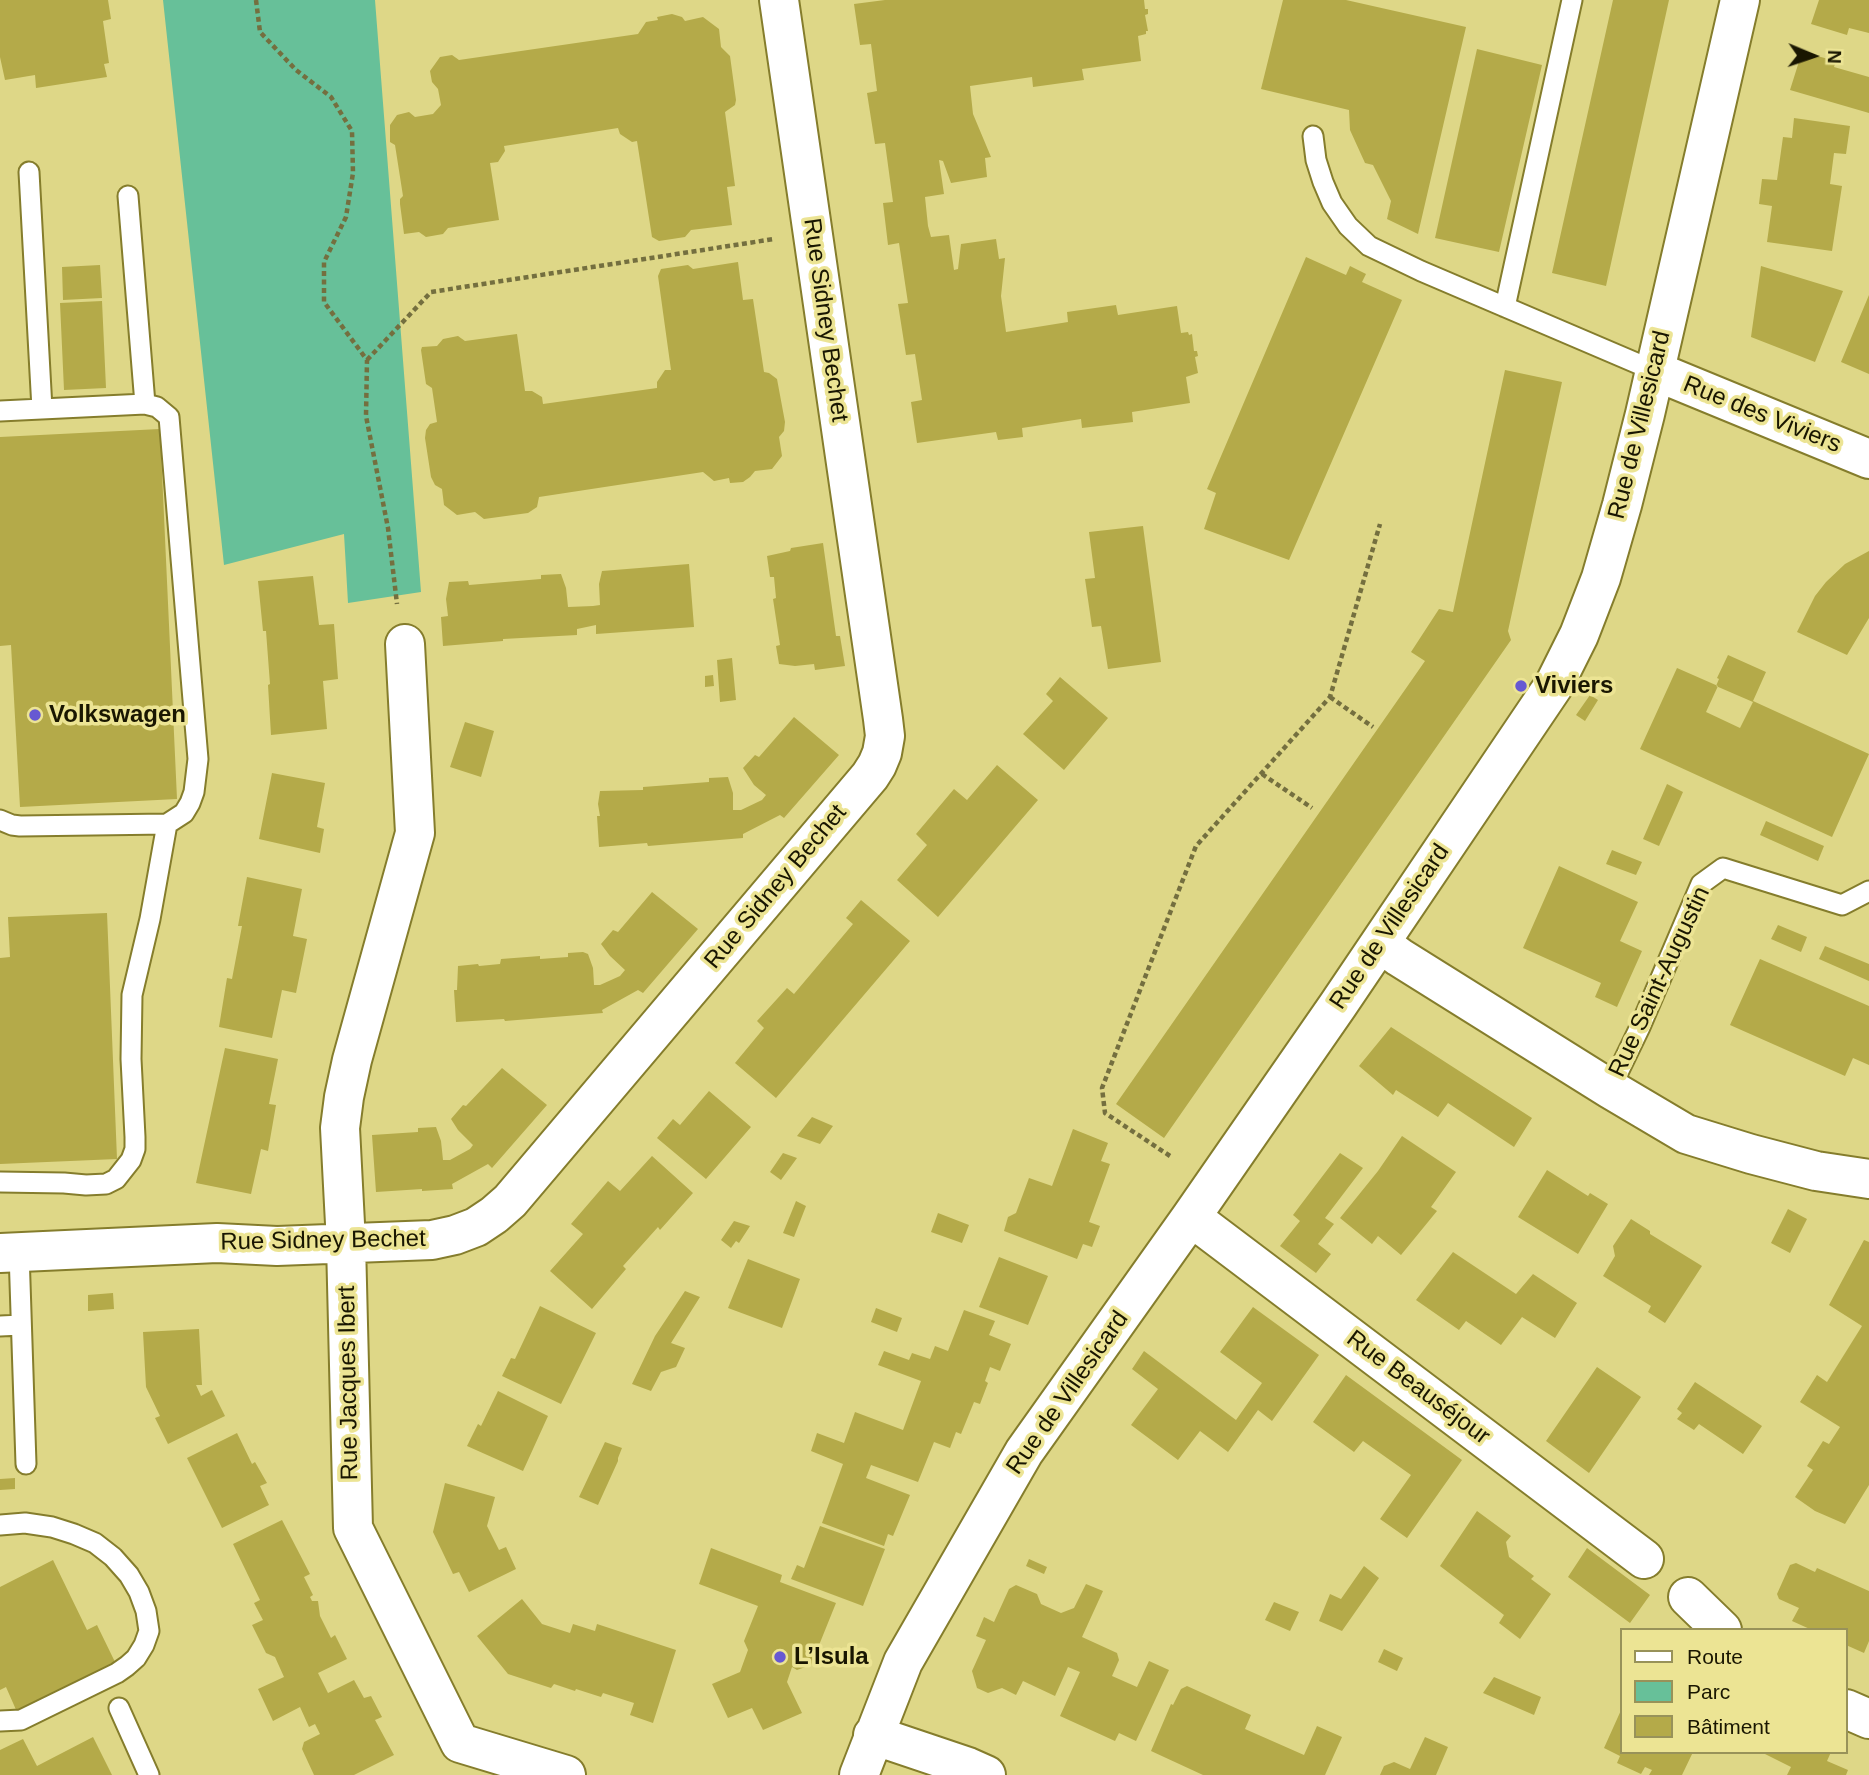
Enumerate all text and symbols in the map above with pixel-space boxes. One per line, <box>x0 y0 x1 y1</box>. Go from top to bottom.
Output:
north arrow <box>1778 21 1848 91</box>
text: N <box>1824 50 1845 64</box>
street label: Rue Sidney Bechet <box>796 216 854 424</box>
street label: Rue de Villesicard <box>1603 328 1677 522</box>
street label: Rue des Viviers <box>1679 370 1845 460</box>
place label: Viviers <box>1535 672 1613 700</box>
marker: Viviers <box>1513 678 1529 694</box>
place label: Volkswagen <box>49 701 186 729</box>
marker: Volkswagen <box>27 707 43 723</box>
street label: Rue Sidney Bechet <box>699 799 853 975</box>
street label: Rue de Villesicard <box>1324 839 1456 1015</box>
street label: Rue Saint-Augustin <box>1603 882 1717 1082</box>
street label: Rue Sidney Bechet <box>220 1225 426 1257</box>
street label: Rue Jacques Ibert <box>333 1285 365 1481</box>
street label: Rue de Villesicard <box>1001 1306 1135 1480</box>
street label: Rue Beauséjour <box>1341 1325 1495 1451</box>
legend <box>1620 1628 1848 1754</box>
place label: L’Isula <box>794 1643 869 1671</box>
text: Route <box>1687 1645 1743 1668</box>
marker: L’Isula <box>772 1649 788 1665</box>
text: Parc <box>1687 1680 1730 1703</box>
text: Bâtiment <box>1687 1715 1770 1738</box>

